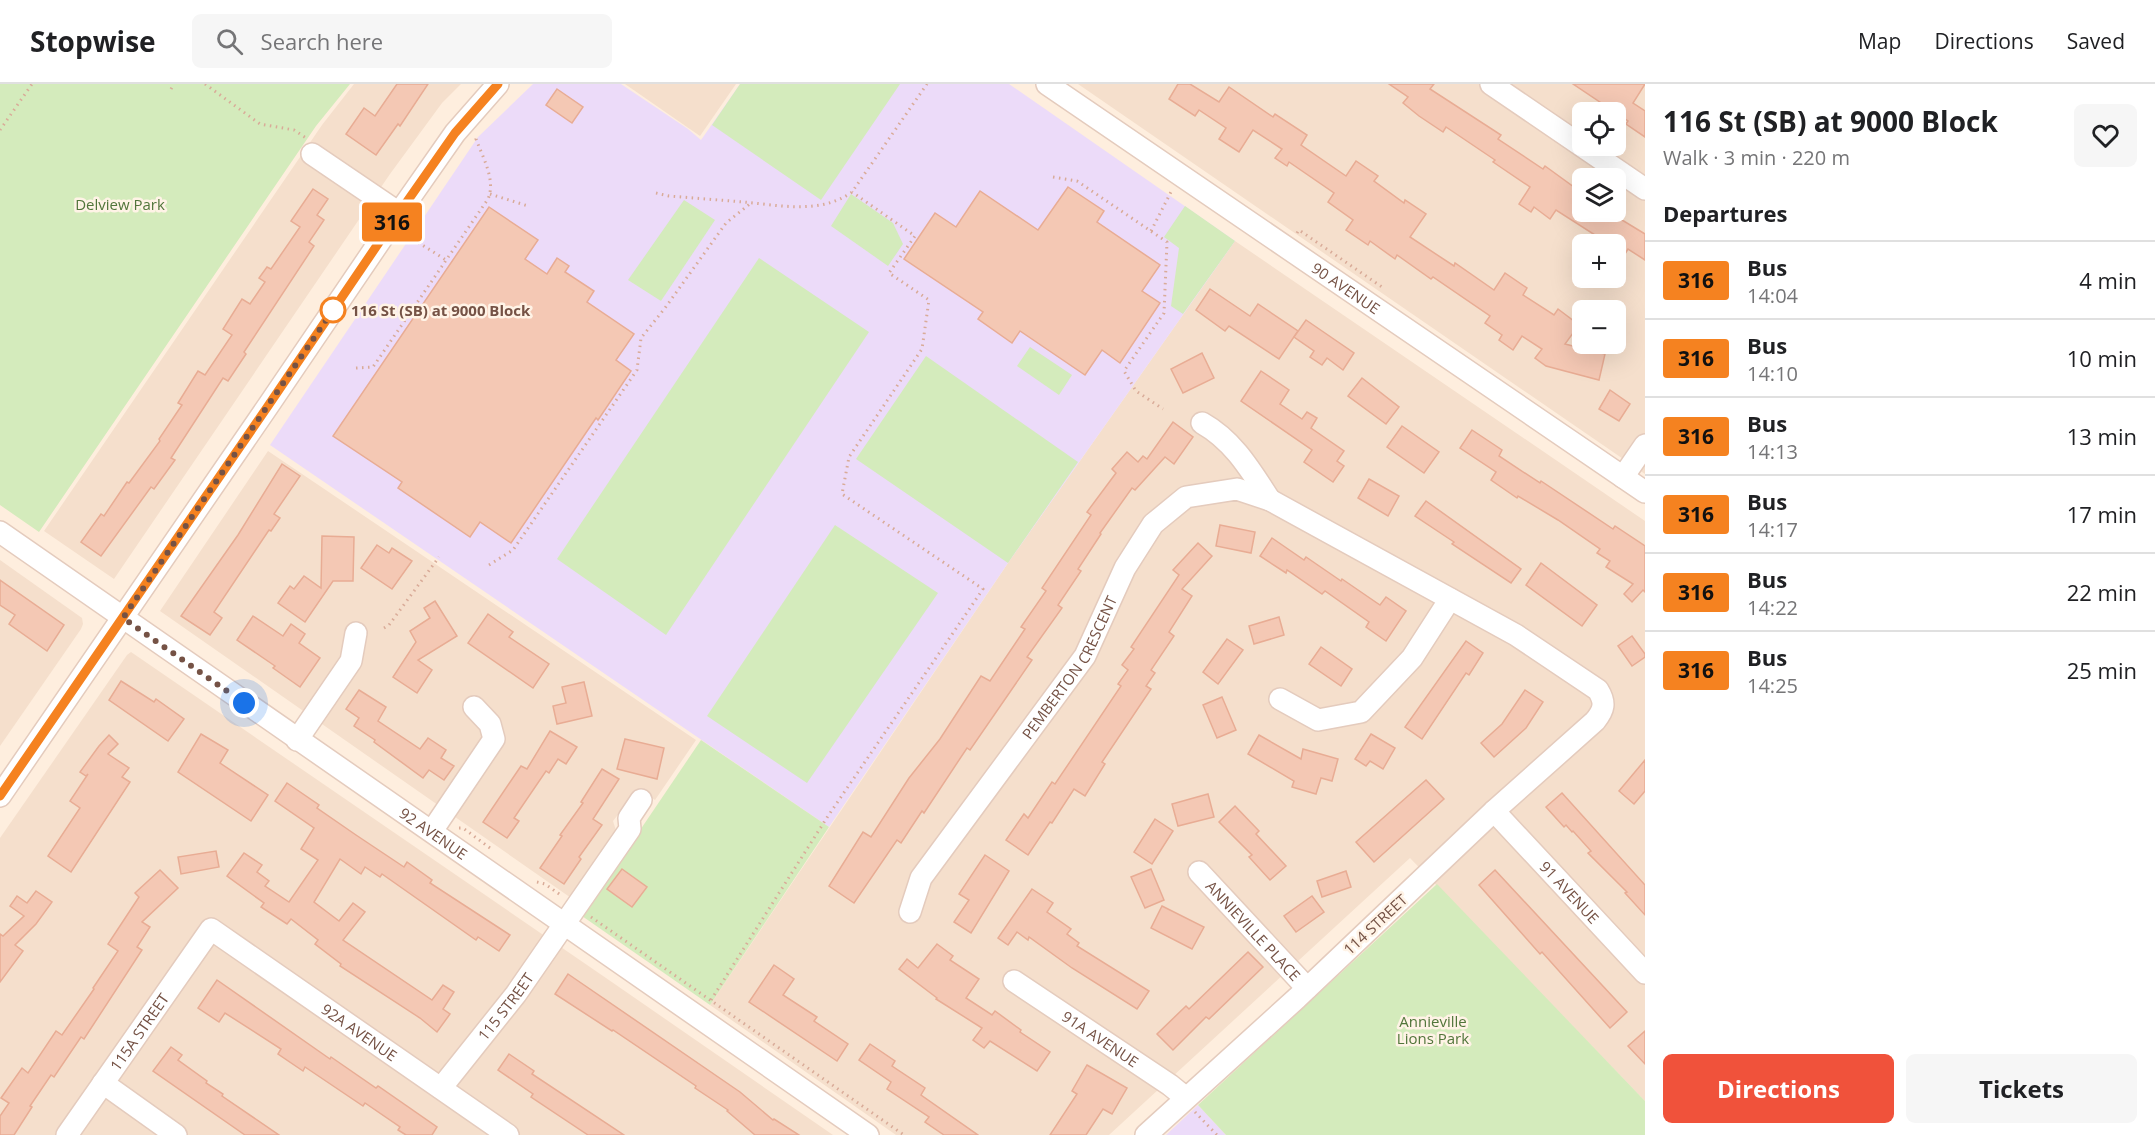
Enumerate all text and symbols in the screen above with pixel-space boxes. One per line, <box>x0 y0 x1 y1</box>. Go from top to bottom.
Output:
search box <box>192 14 612 68</box>
text: Stopwise <box>30 22 156 60</box>
icon: search <box>213 25 246 58</box>
text: Search here <box>261 26 383 56</box>
text: Map <box>1858 27 1901 55</box>
text: Directions <box>1934 27 2034 55</box>
text: Saved <box>2067 27 2125 55</box>
map controls <box>1572 102 1626 354</box>
button: locate <box>1572 102 1626 156</box>
text: 116 St (SB) at 9000 Block <box>1663 102 1998 140</box>
button: heart <box>2074 104 2137 167</box>
text: Walk · 3 min · 220 m <box>1663 144 1850 171</box>
button: layers <box>1572 168 1626 222</box>
park label: Delview Park <box>75 194 165 214</box>
text: Departures <box>1663 198 1787 228</box>
line badge: 316 <box>358 202 426 242</box>
text: 316 <box>374 208 410 236</box>
button: + <box>1572 234 1626 288</box>
text: Bus <box>1747 252 1787 282</box>
street label: 90 AVENUE <box>1308 258 1384 318</box>
text: 4 min <box>2079 265 2137 295</box>
text: 316 <box>1678 266 1714 294</box>
text: 14:04 <box>1747 282 1798 309</box>
marker: 116 St (SB) at 9000 Block <box>320 297 346 323</box>
place label: 116 St (SB) at 9000 Block <box>351 300 531 320</box>
button: − <box>1572 300 1626 354</box>
text: Bus <box>1747 330 1787 360</box>
text: 10 min <box>2067 343 2137 373</box>
text: 316 <box>1678 344 1714 372</box>
text: 14:10 <box>1747 360 1798 387</box>
text: Bus <box>1747 408 1787 438</box>
text: 13 min <box>2067 421 2137 451</box>
text: 316 <box>1678 422 1714 450</box>
text: 14:13 <box>1747 438 1798 465</box>
text: Bus <box>1747 486 1787 516</box>
text: 17 min <box>2067 499 2137 529</box>
text: 316 <box>1678 500 1714 528</box>
text: 14:17 <box>1747 516 1798 543</box>
text: Bus <box>1747 564 1787 594</box>
text: 22 min <box>2067 577 2137 607</box>
text: 316 <box>1678 578 1714 606</box>
street label: PEMBERTON CRESCENT <box>1017 592 1121 743</box>
text: 14:22 <box>1747 594 1798 621</box>
text: Bus <box>1747 642 1787 672</box>
text: 25 min <box>2067 655 2137 685</box>
text: 316 <box>1678 656 1714 684</box>
text: 14:25 <box>1747 672 1798 699</box>
your location <box>229 688 259 718</box>
street label: 92 AVENUE <box>396 803 472 864</box>
street label: 91 AVENUE <box>1536 857 1604 928</box>
street label: ANNIEVILLE PLACE <box>1202 876 1305 985</box>
street label: 114 STREET <box>1339 889 1412 959</box>
street label: 115 STREET <box>473 968 538 1044</box>
street label: 115A STREET <box>105 989 174 1074</box>
street label: 92A AVENUE <box>318 999 401 1065</box>
street label: 91A AVENUE <box>1058 1006 1143 1071</box>
park label: Annieville Lions Park <box>1397 1011 1469 1048</box>
button: Directions <box>1663 1054 1894 1123</box>
button: Tickets <box>1906 1054 2137 1123</box>

